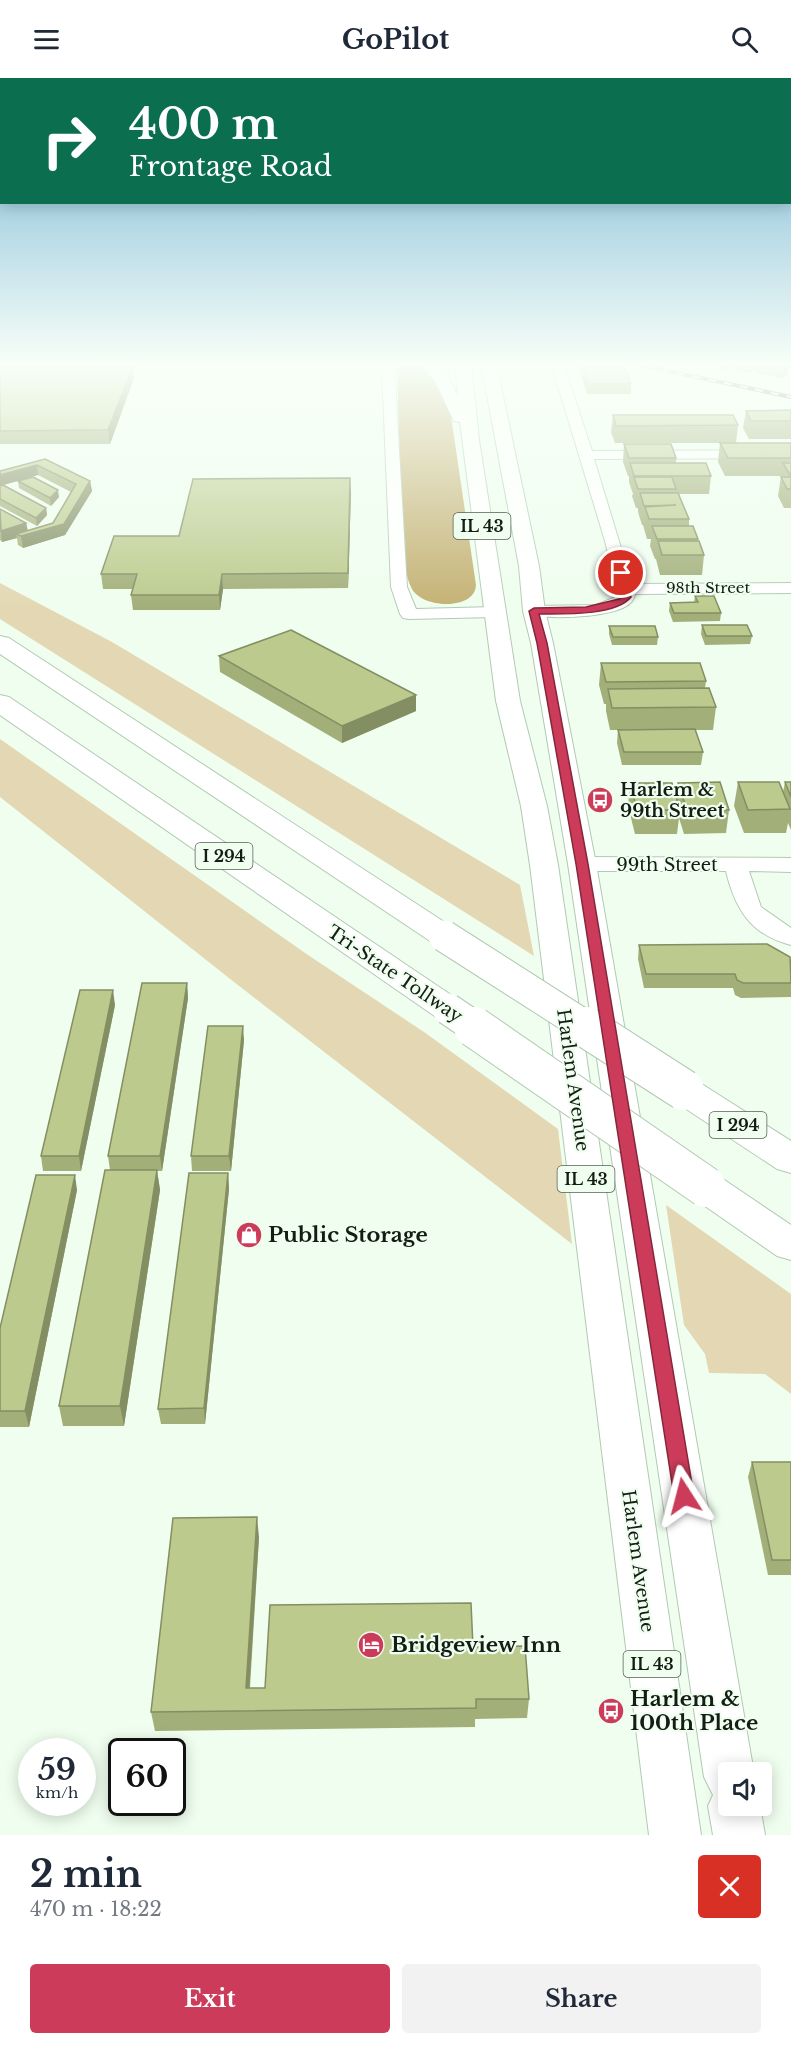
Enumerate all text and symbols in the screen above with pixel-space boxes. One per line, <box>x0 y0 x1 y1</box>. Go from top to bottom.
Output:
icon: menu <box>30 23 63 56</box>
text: GoPilot <box>342 23 449 56</box>
icon: search <box>728 23 761 56</box>
text: 400 m <box>129 98 278 150</box>
icon: right <box>30 102 108 180</box>
text: Frontage Road <box>129 150 332 183</box>
road number: IL 43 <box>454 513 510 539</box>
pin <box>595 547 646 598</box>
icon: arrive <box>604 556 637 589</box>
street label: 98th Street <box>666 578 750 597</box>
place label: Harlem & 99th Street <box>620 779 724 822</box>
bus stop icon: Harlem & 99th Street <box>585 785 615 815</box>
road number: I 294 <box>196 843 252 869</box>
street label: 99th Street <box>616 854 718 876</box>
street label: Tri-State Tollway <box>323 921 467 1028</box>
street label: Harlem Avenue <box>552 1007 594 1153</box>
road number: I 294 <box>710 1112 766 1138</box>
road number: IL 43 <box>558 1166 614 1192</box>
shop icon: Public Storage <box>234 1220 264 1250</box>
place label: Public Storage <box>268 1222 428 1248</box>
position arrow <box>652 1464 716 1528</box>
street label: Harlem Avenue <box>617 1488 659 1634</box>
hotel icon: Bridgeview Inn <box>356 1630 386 1660</box>
place label: Bridgeview Inn <box>391 1632 561 1658</box>
road number: IL 43 <box>624 1651 680 1677</box>
place label: Harlem & 100th Place <box>630 1686 758 1736</box>
bus stop icon: Harlem & 100th Place <box>596 1696 626 1726</box>
speed limit sign: 60 <box>108 1738 186 1816</box>
text: 59 <box>38 1751 76 1788</box>
map controls <box>718 1762 772 1816</box>
button: sound <box>718 1762 772 1816</box>
text: km/h <box>36 1783 78 1802</box>
text: 2 min <box>30 1852 142 1897</box>
button: close <box>698 1855 761 1918</box>
text: 470 m · 18:22 <box>30 1897 162 1921</box>
button: Exit <box>30 1964 390 2033</box>
button: Share <box>402 1964 761 2033</box>

